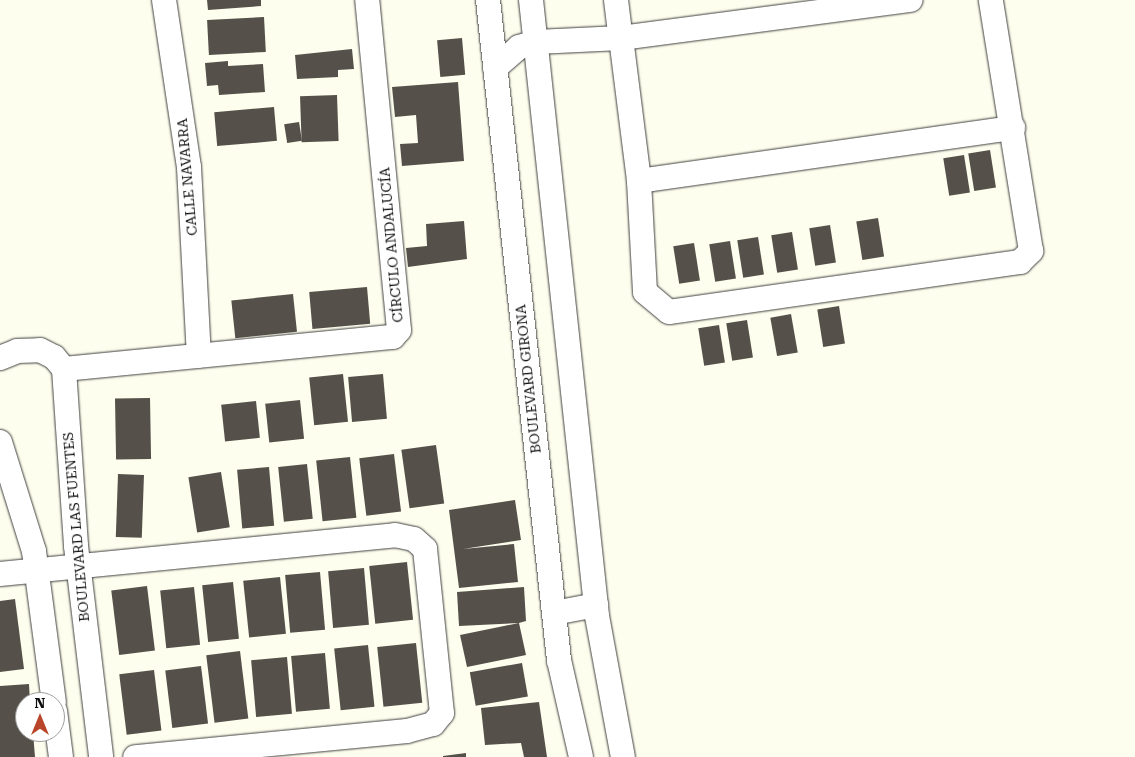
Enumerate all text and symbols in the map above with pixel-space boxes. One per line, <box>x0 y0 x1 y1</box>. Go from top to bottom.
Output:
street label: CALLE NAVARRA <box>173 118 201 236</box>
street label: CÍRCULO ANDALUCÍA <box>376 167 406 323</box>
street label: BOULEVARD GIRONA <box>512 304 544 454</box>
street label: BOULEVARD LAS FUENTES <box>59 432 93 622</box>
north arrow <box>15 692 65 742</box>
text: N <box>35 695 45 711</box>

